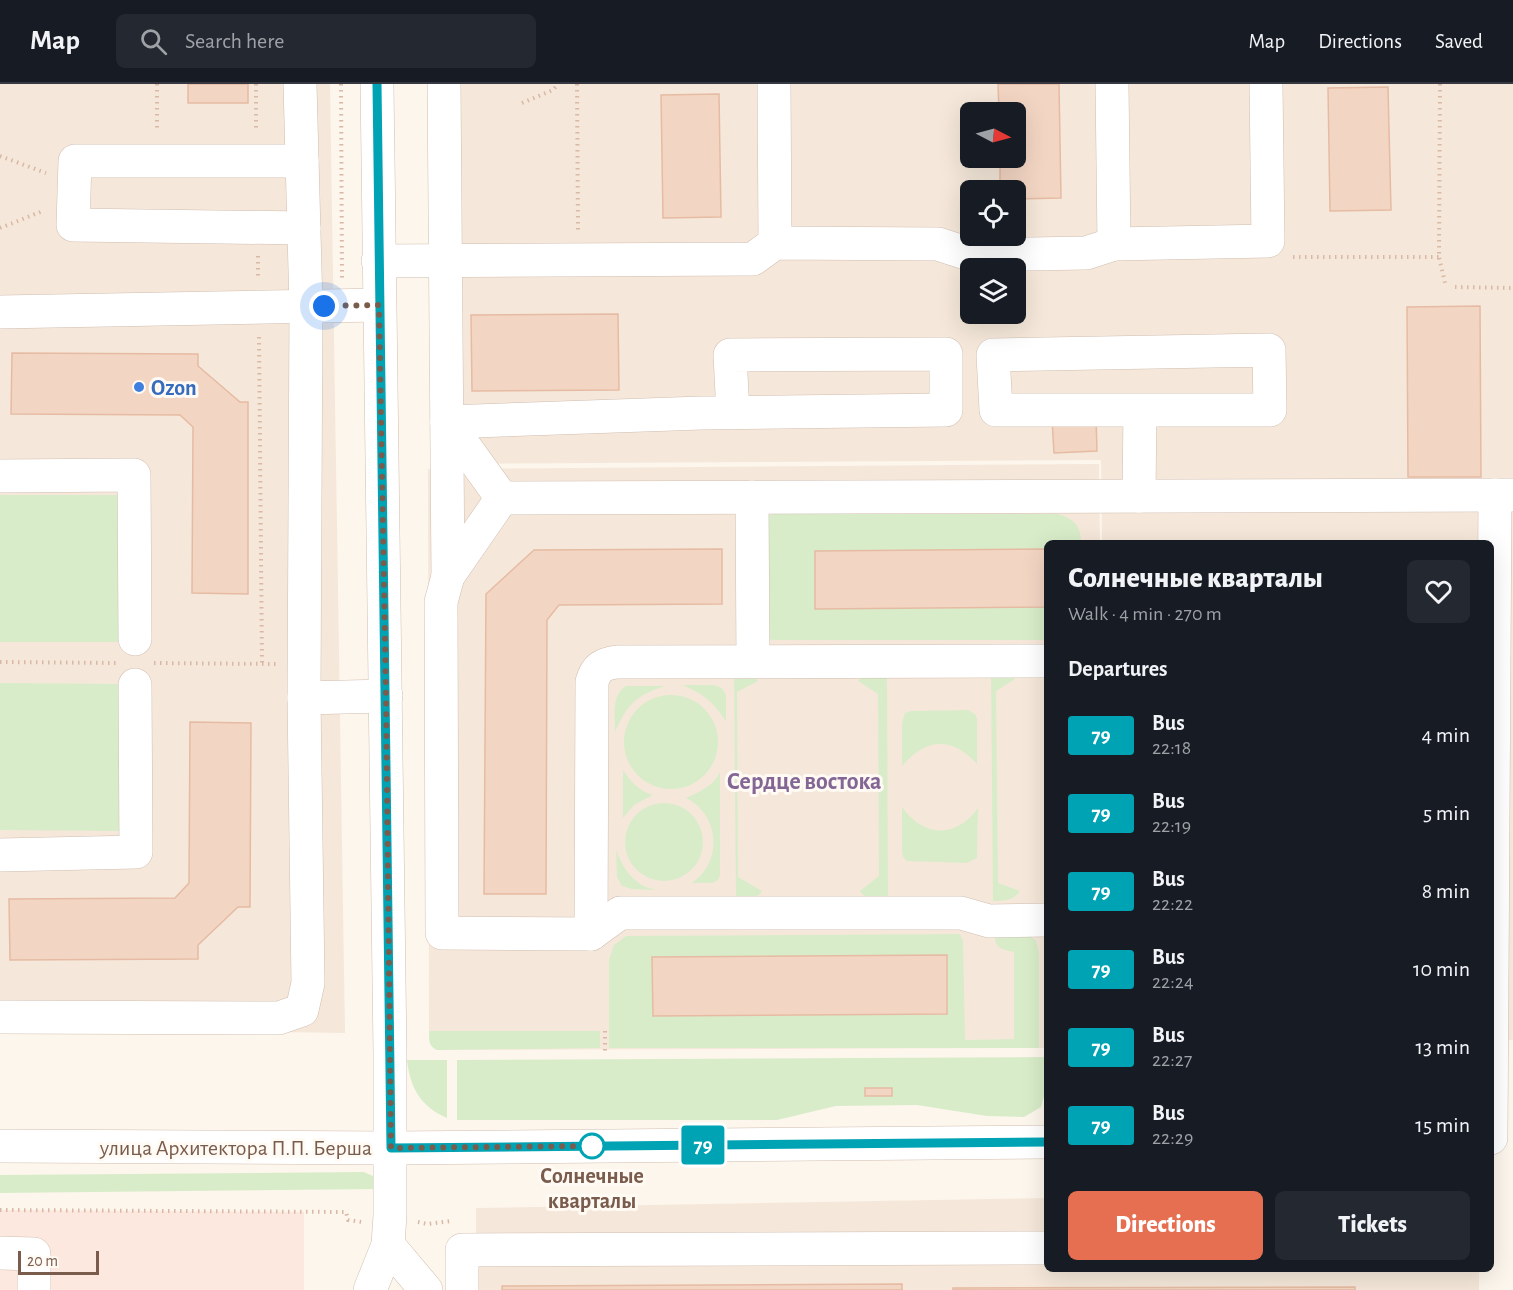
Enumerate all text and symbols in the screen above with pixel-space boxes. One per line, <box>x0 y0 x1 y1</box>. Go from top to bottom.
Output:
search box <box>116 14 536 68</box>
icon: search <box>137 25 170 58</box>
text: Map <box>30 27 80 55</box>
text: Search here <box>185 30 284 52</box>
text: Map <box>1249 31 1285 52</box>
text: Directions <box>1318 31 1402 52</box>
text: Saved <box>1435 31 1483 52</box>
north arrow <box>960 102 1026 168</box>
map controls <box>960 102 1026 324</box>
button: locate <box>960 180 1026 246</box>
button: layers <box>960 258 1026 324</box>
your location <box>309 291 339 321</box>
place label: Ozon <box>151 377 197 399</box>
marker: Ozon <box>132 380 146 394</box>
button: heart <box>1407 560 1470 623</box>
text: Солнечные кварталы <box>1068 565 1323 593</box>
text: Walk · 4 min · 270 m <box>1068 604 1222 624</box>
text: Departures <box>1068 658 1168 680</box>
text: Bus <box>1152 712 1185 734</box>
text: 4 min <box>1422 724 1470 746</box>
text: 79 <box>1091 725 1111 746</box>
text: 22:18 <box>1152 738 1191 758</box>
district label: Сердце востока <box>727 770 881 794</box>
text: Bus <box>1152 790 1185 812</box>
text: 5 min <box>1423 802 1470 824</box>
text: 79 <box>1091 803 1111 824</box>
text: 22:19 <box>1152 816 1191 836</box>
text: Bus <box>1152 868 1185 890</box>
text: 8 min <box>1422 880 1470 902</box>
text: 79 <box>1091 881 1111 902</box>
text: 22:22 <box>1152 894 1193 914</box>
text: Bus <box>1152 946 1185 968</box>
text: 10 min <box>1413 958 1470 980</box>
text: 79 <box>1091 959 1111 980</box>
text: 22:24 <box>1152 972 1194 992</box>
text: Bus <box>1152 1024 1185 1046</box>
text: 13 min <box>1415 1036 1470 1058</box>
text: 79 <box>1091 1037 1111 1058</box>
text: 22:27 <box>1152 1050 1192 1070</box>
text: Bus <box>1152 1102 1185 1124</box>
text: 15 min <box>1415 1114 1470 1136</box>
text: 79 <box>1091 1115 1111 1136</box>
line badge: 79 <box>676 1126 730 1164</box>
text: 22:29 <box>1152 1128 1193 1148</box>
marker: Солнечные кварталы <box>579 1133 605 1159</box>
text: 79 <box>693 1135 713 1156</box>
street label: улица Архитектора П.П. Берша <box>99 1137 372 1159</box>
place label: Солнечные кварталы <box>540 1165 644 1212</box>
button: Directions <box>1068 1191 1263 1260</box>
button: Tickets <box>1275 1191 1470 1260</box>
scale bar <box>18 1248 99 1276</box>
text: 20 m <box>27 1253 58 1269</box>

